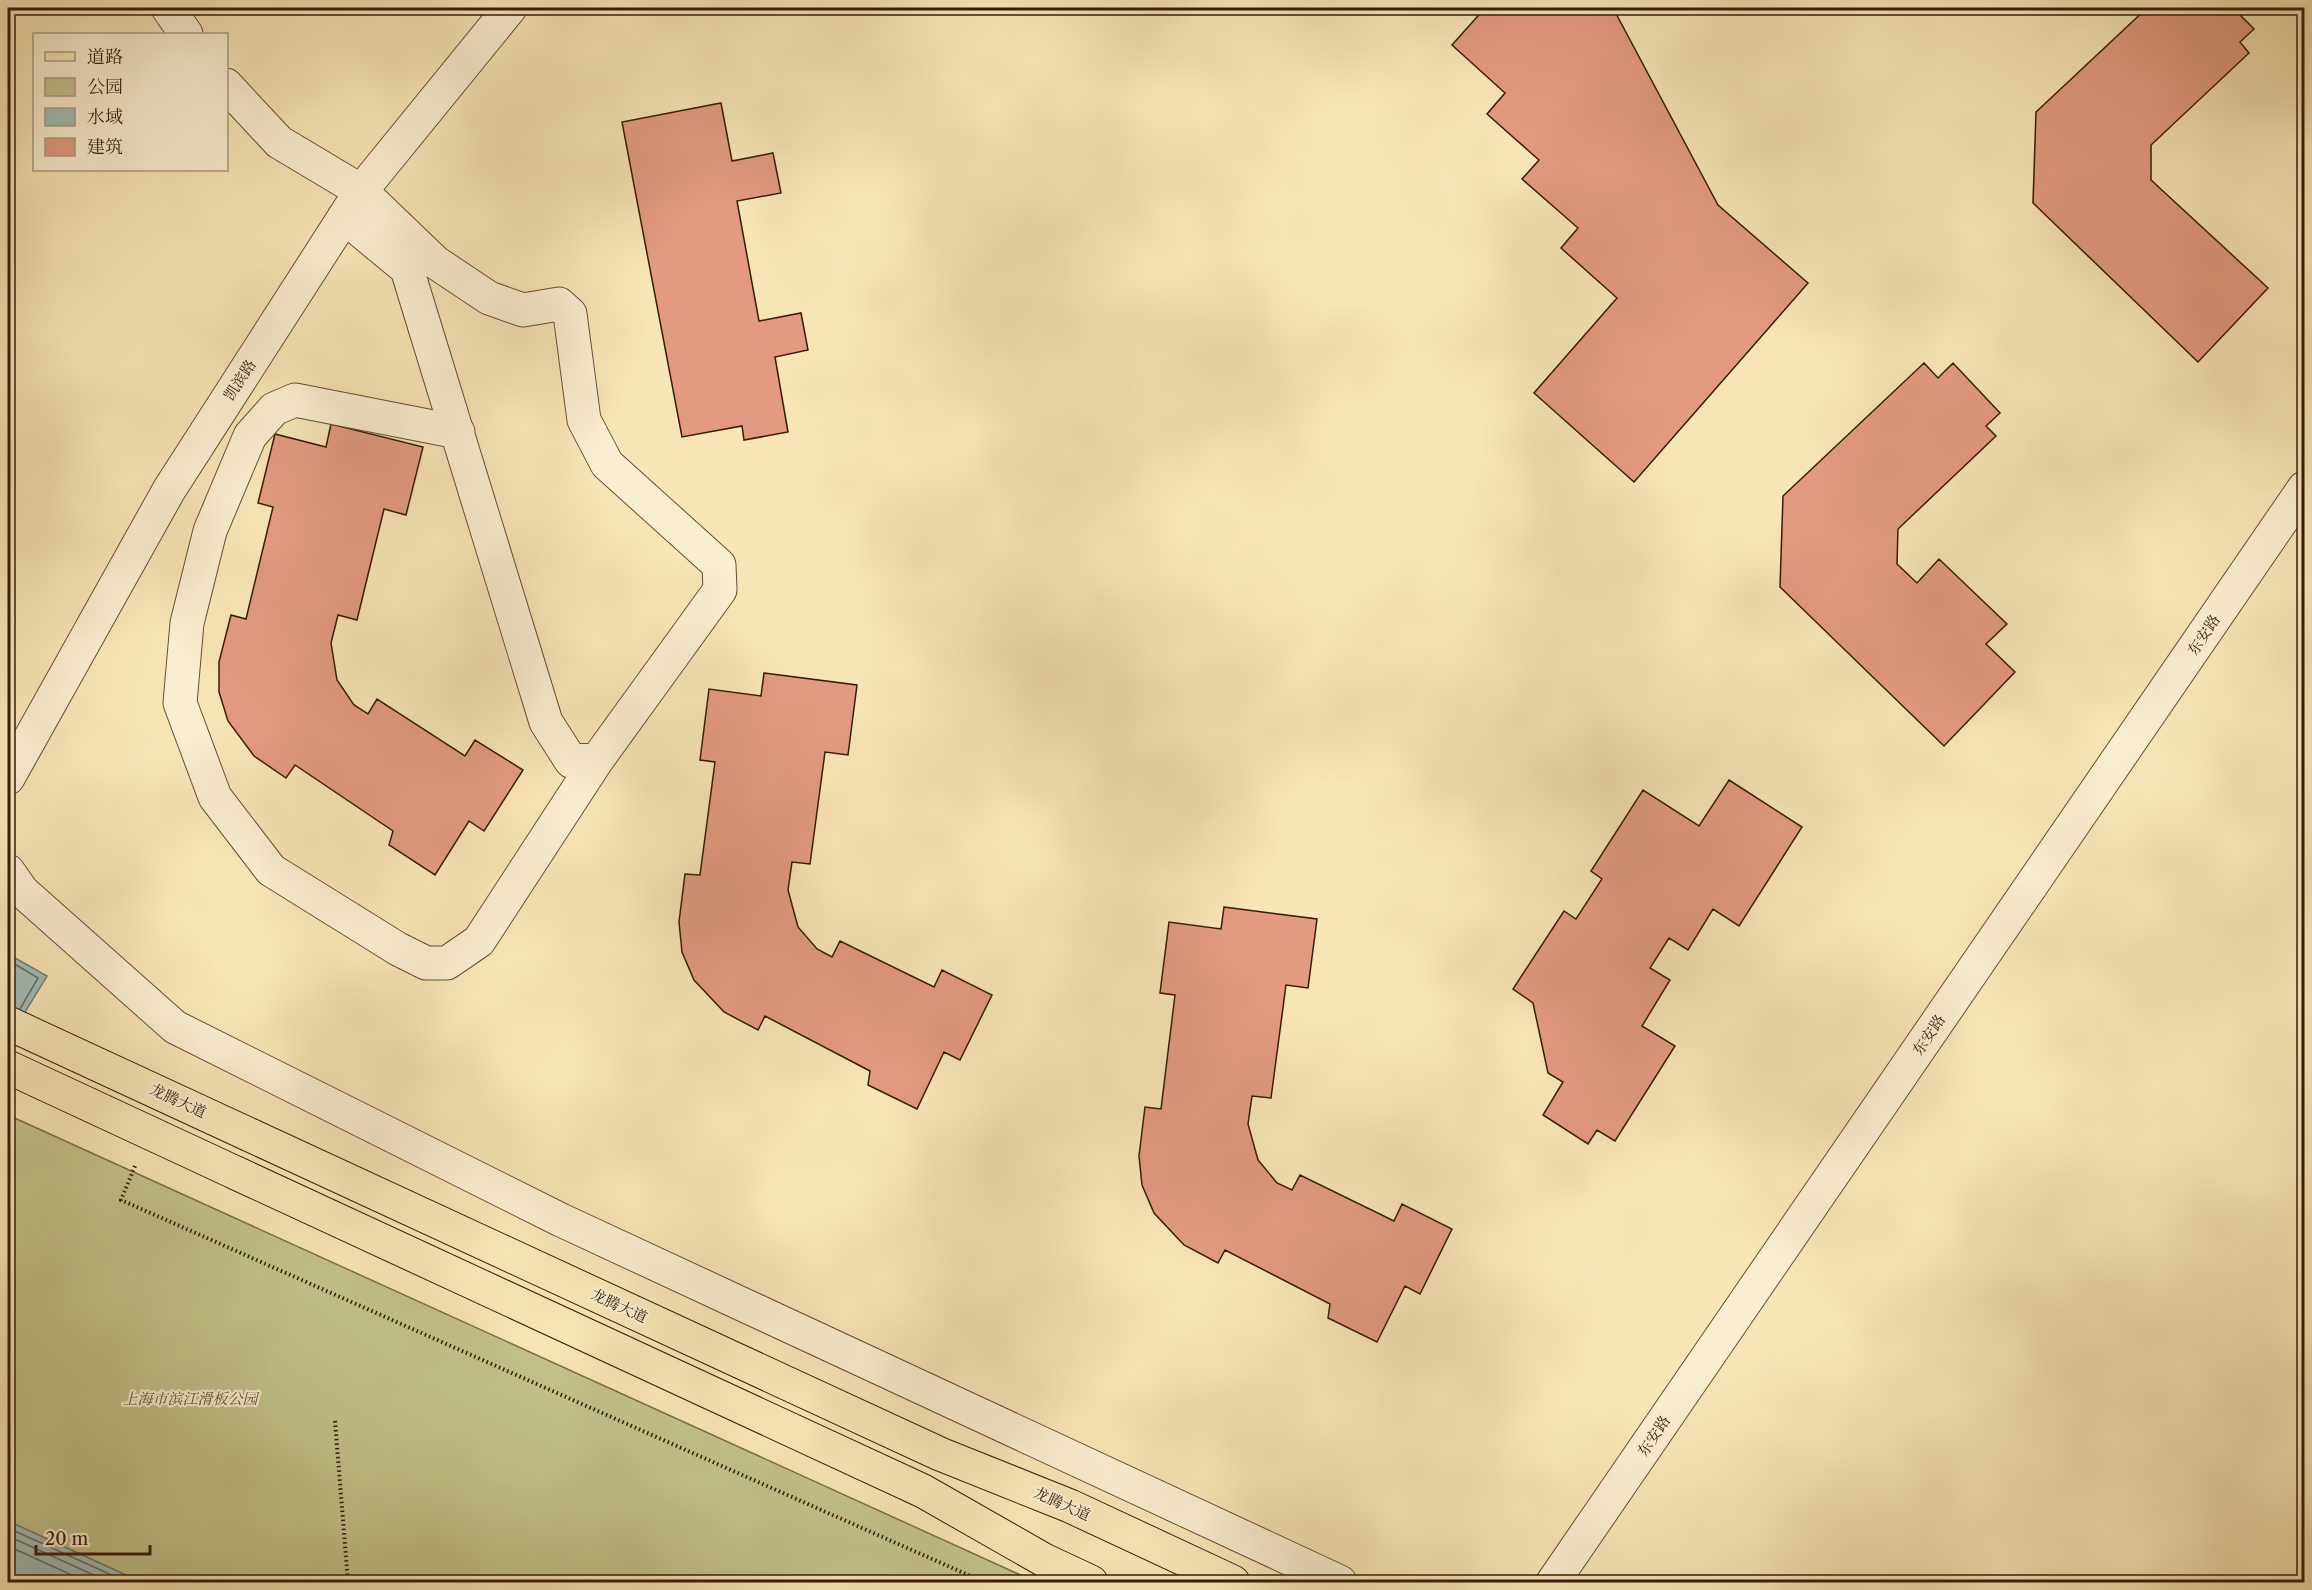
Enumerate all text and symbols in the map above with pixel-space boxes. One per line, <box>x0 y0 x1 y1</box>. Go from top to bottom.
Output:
legend <box>33 33 228 171</box>
text: 道路 <box>87 46 123 68</box>
text: 公园 <box>87 76 123 98</box>
text: 水域 <box>87 106 123 128</box>
text: 建筑 <box>87 136 123 158</box>
street label: 凯滨路 <box>219 356 260 404</box>
street label: 东安路 <box>2183 611 2224 659</box>
street label: 东安路 <box>1908 1011 1949 1059</box>
street label: 龙腾大道 <box>147 1079 209 1122</box>
street label: 龙腾大道 <box>588 1284 650 1327</box>
park label: 上海市滨江滑板公园 <box>122 1389 259 1408</box>
street label: 东安路 <box>1633 1412 1674 1460</box>
street label: 龙腾大道 <box>1031 1483 1093 1524</box>
scale bar <box>36 1518 150 1556</box>
text: 20 m <box>45 1528 89 1550</box>

